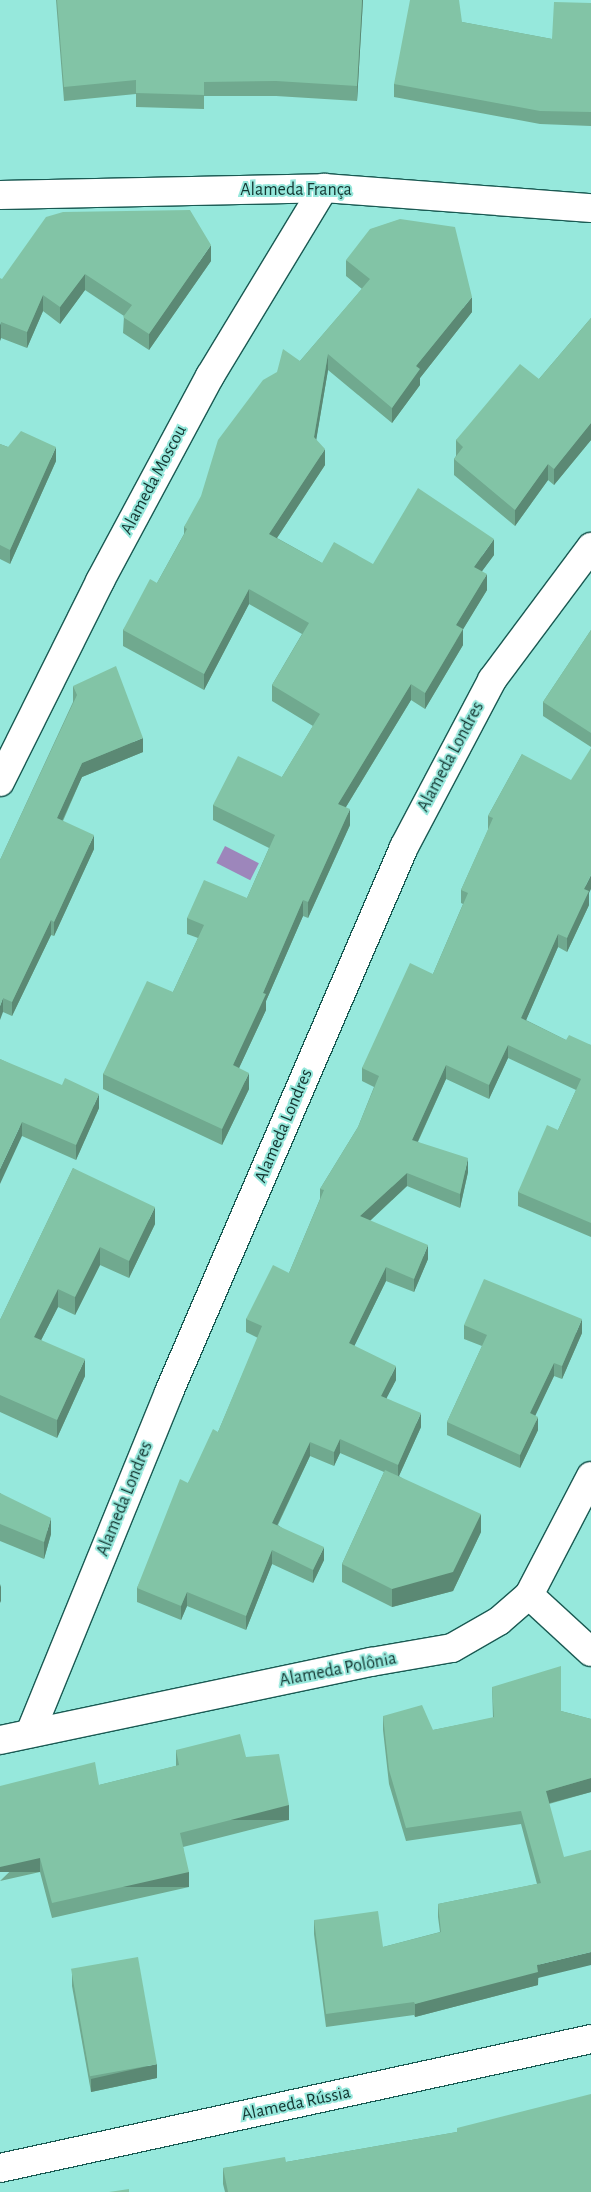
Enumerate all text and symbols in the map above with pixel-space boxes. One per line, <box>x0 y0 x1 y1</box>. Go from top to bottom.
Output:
street label: Alameda França <box>240 179 352 201</box>
street label: Alameda Moscou <box>116 422 192 538</box>
street label: Alameda Londres <box>413 698 489 816</box>
street label: Alameda Londres <box>250 1066 318 1186</box>
street label: Alameda Londres <box>92 1439 158 1559</box>
street label: Alameda Polônia <box>278 1648 398 1692</box>
street label: Alameda Rússia <box>239 2082 353 2126</box>

